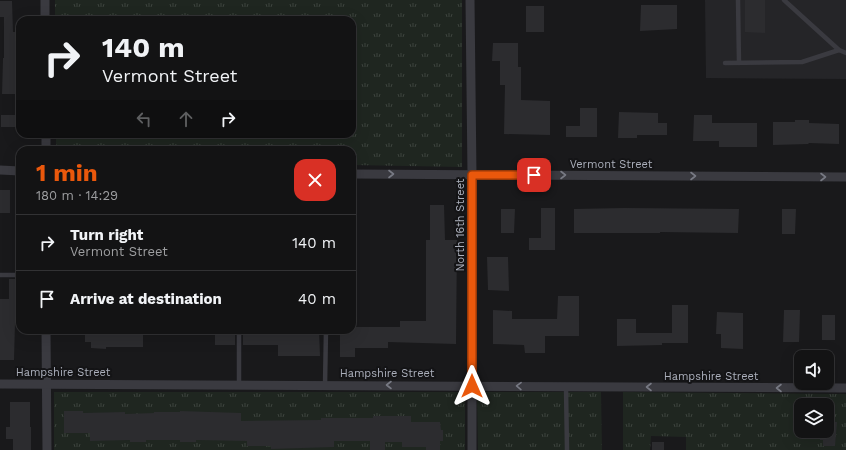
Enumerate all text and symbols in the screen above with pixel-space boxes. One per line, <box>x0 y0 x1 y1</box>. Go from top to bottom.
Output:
text: 140 m <box>102 31 185 64</box>
icon: right <box>36 32 88 84</box>
text: Vermont Street <box>102 65 237 86</box>
icon: left <box>133 108 155 130</box>
icon: ahead <box>175 108 197 130</box>
icon: right <box>217 108 239 130</box>
pin <box>517 158 551 192</box>
street label: Vermont Street <box>570 158 653 171</box>
text: 1 min <box>36 159 98 187</box>
button: close <box>294 159 336 201</box>
icon: arrive <box>523 164 545 186</box>
one-way arrow <box>388 170 394 178</box>
one-way arrow <box>560 171 566 179</box>
one-way arrow <box>690 172 696 180</box>
one-way arrow <box>820 173 826 181</box>
street label: North 16th Street <box>454 178 467 271</box>
text: 180 m · 14:29 <box>36 188 118 203</box>
text: Turn right <box>70 226 143 244</box>
icon: right <box>36 232 58 254</box>
text: 140 m <box>292 234 336 252</box>
text: Vermont Street <box>70 244 168 259</box>
icon: arrive <box>36 288 58 310</box>
text: Arrive at destination <box>70 290 222 308</box>
text: 40 m <box>298 290 336 308</box>
map controls <box>794 350 834 438</box>
button: sound <box>794 350 834 390</box>
position arrow <box>451 365 493 407</box>
street label: Hampshire Street <box>16 366 111 379</box>
street label: Hampshire Street <box>340 367 435 380</box>
street label: Hampshire Street <box>664 370 759 383</box>
one-way arrow <box>386 381 392 389</box>
one-way arrow <box>516 382 522 390</box>
one-way arrow <box>646 383 652 391</box>
one-way arrow <box>776 384 782 392</box>
button: layers <box>794 398 834 438</box>

